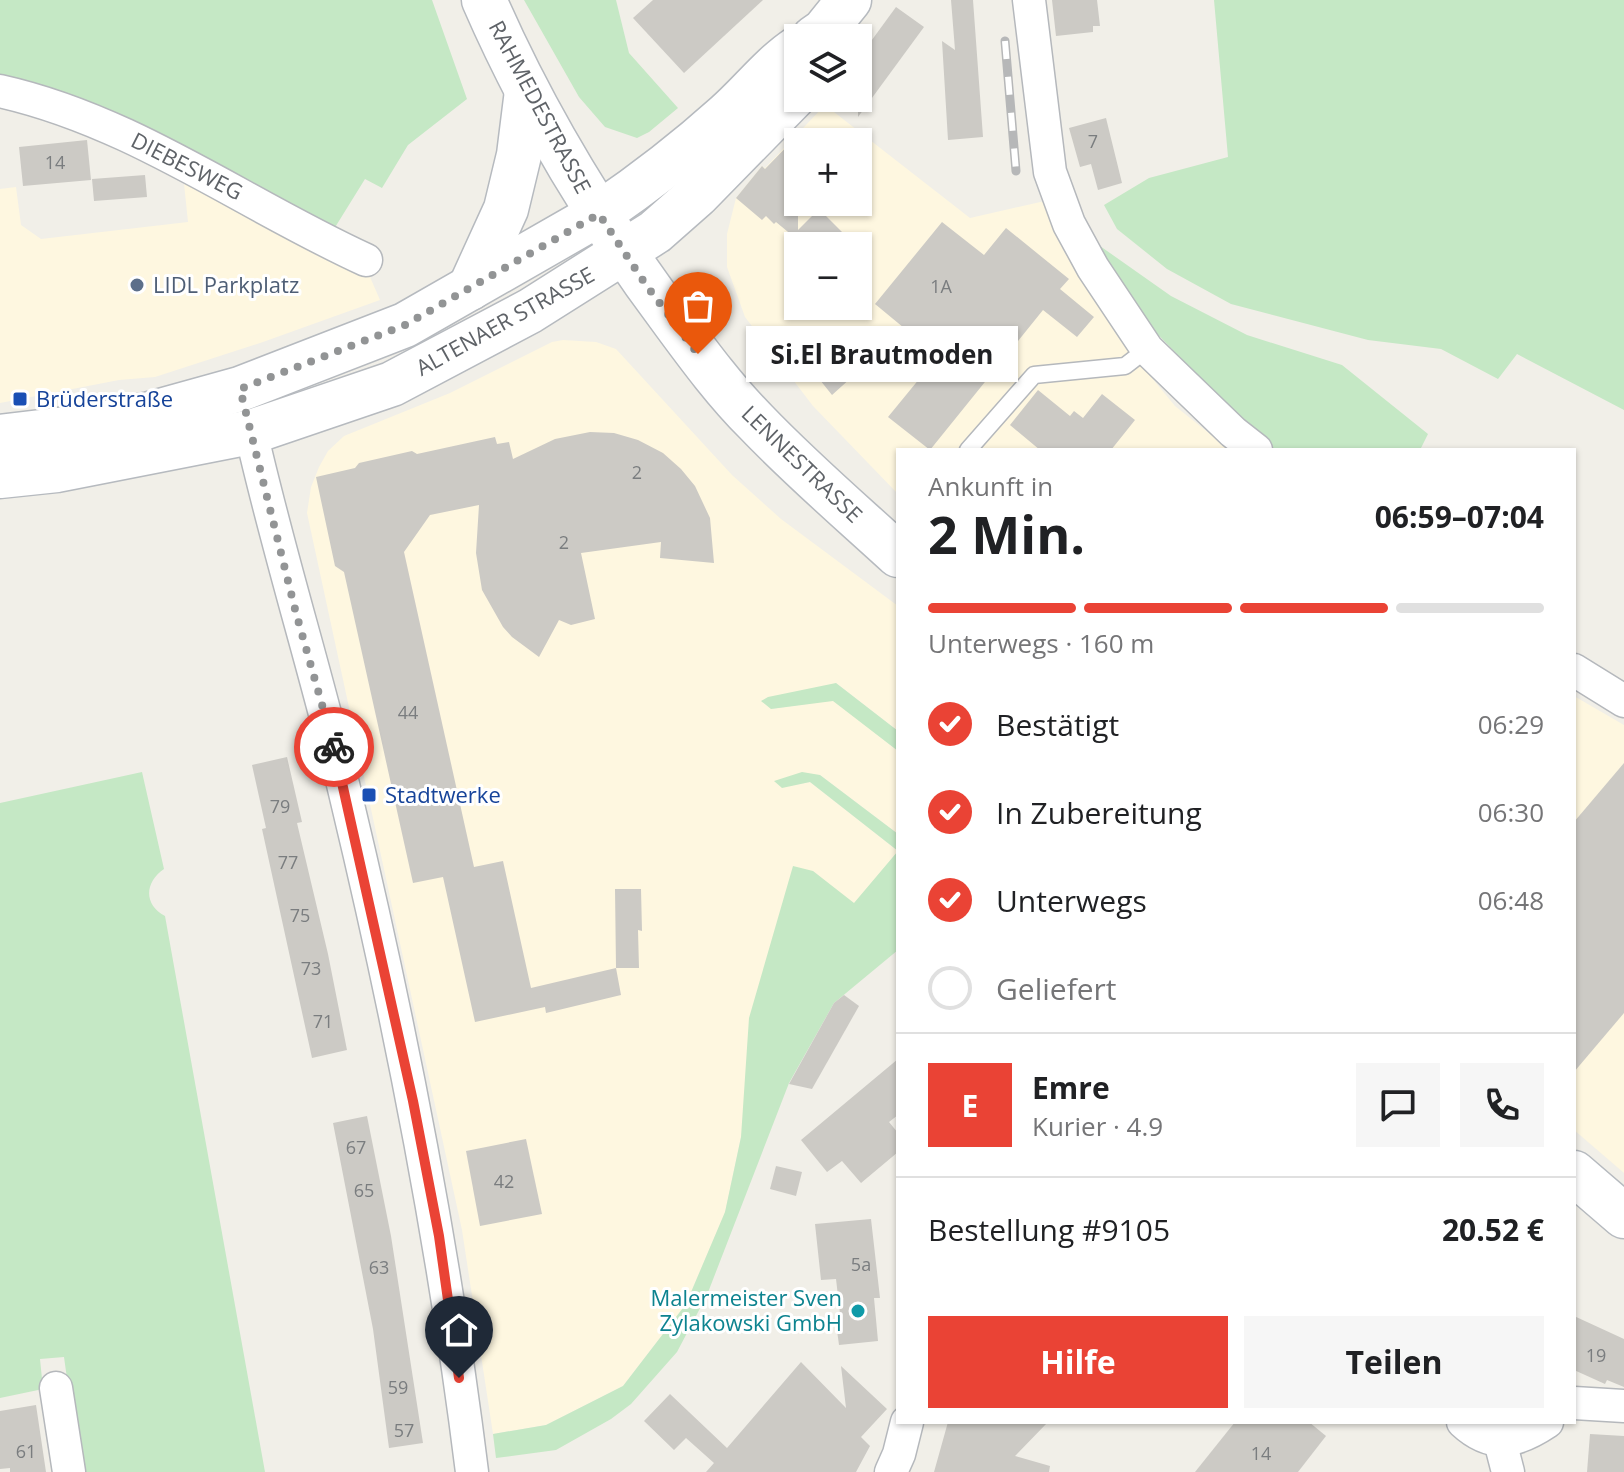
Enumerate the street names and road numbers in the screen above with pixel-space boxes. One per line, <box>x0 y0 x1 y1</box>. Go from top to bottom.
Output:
street label: RAHMEDESTRASSE <box>483 15 599 198</box>
street label: DIEBESWEG <box>127 124 248 206</box>
street label: ALTENAER STRASSE <box>410 259 599 382</box>
street label: LENNESTRASSE <box>736 398 870 529</box>

